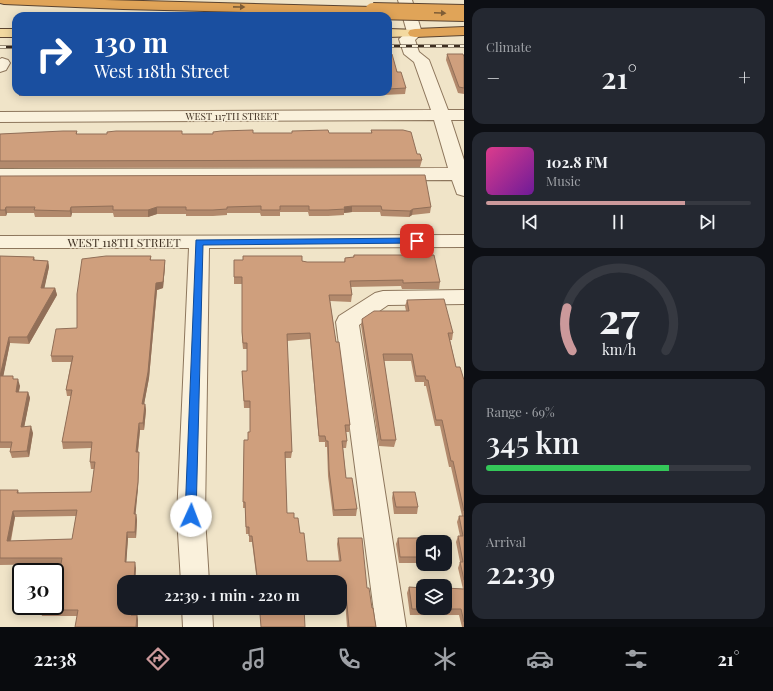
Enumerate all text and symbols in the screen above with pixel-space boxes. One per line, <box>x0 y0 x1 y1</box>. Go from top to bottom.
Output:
one-way arrow <box>233 4 245 11</box>
one-way arrow <box>434 9 446 16</box>
text: 130 m <box>94 23 168 60</box>
icon: right <box>28 28 80 80</box>
text: Climate <box>486 38 532 55</box>
text: 21° <box>601 57 637 97</box>
text: West 118th Street <box>94 59 229 83</box>
text: − <box>486 62 500 92</box>
text: + <box>738 62 751 92</box>
street label: WEST 117TH STREET <box>184 109 279 123</box>
text: 102.8 FM <box>546 152 608 172</box>
text: Music <box>546 172 581 189</box>
icon: previous <box>519 211 541 233</box>
icon: pause <box>607 211 629 233</box>
icon: next <box>696 211 718 233</box>
pin <box>400 224 434 258</box>
icon: arrive <box>406 230 428 252</box>
street label: WEST 118TH STREET <box>66 234 181 250</box>
text: 27 <box>598 289 639 344</box>
text: km/h <box>601 340 636 359</box>
text: Range · 69% <box>486 403 555 420</box>
text: 345 km <box>486 422 579 462</box>
position arrow <box>170 495 212 537</box>
text: Arrival <box>486 533 526 550</box>
map controls <box>416 535 452 615</box>
button: sound <box>416 535 452 571</box>
text: 22:39 <box>486 552 555 592</box>
speed limit sign: 30 <box>12 563 64 615</box>
button: layers <box>416 579 452 615</box>
text: 22:39 · 1 min · 220 m <box>164 585 300 605</box>
icon: directions <box>144 645 172 673</box>
icon: music <box>240 645 268 673</box>
icon: phone <box>335 645 363 673</box>
icon: climate <box>431 645 459 673</box>
icon: car <box>526 645 554 673</box>
icon: filters <box>622 645 650 673</box>
text: 22:38 <box>34 647 77 671</box>
text: 21° <box>717 647 739 671</box>

